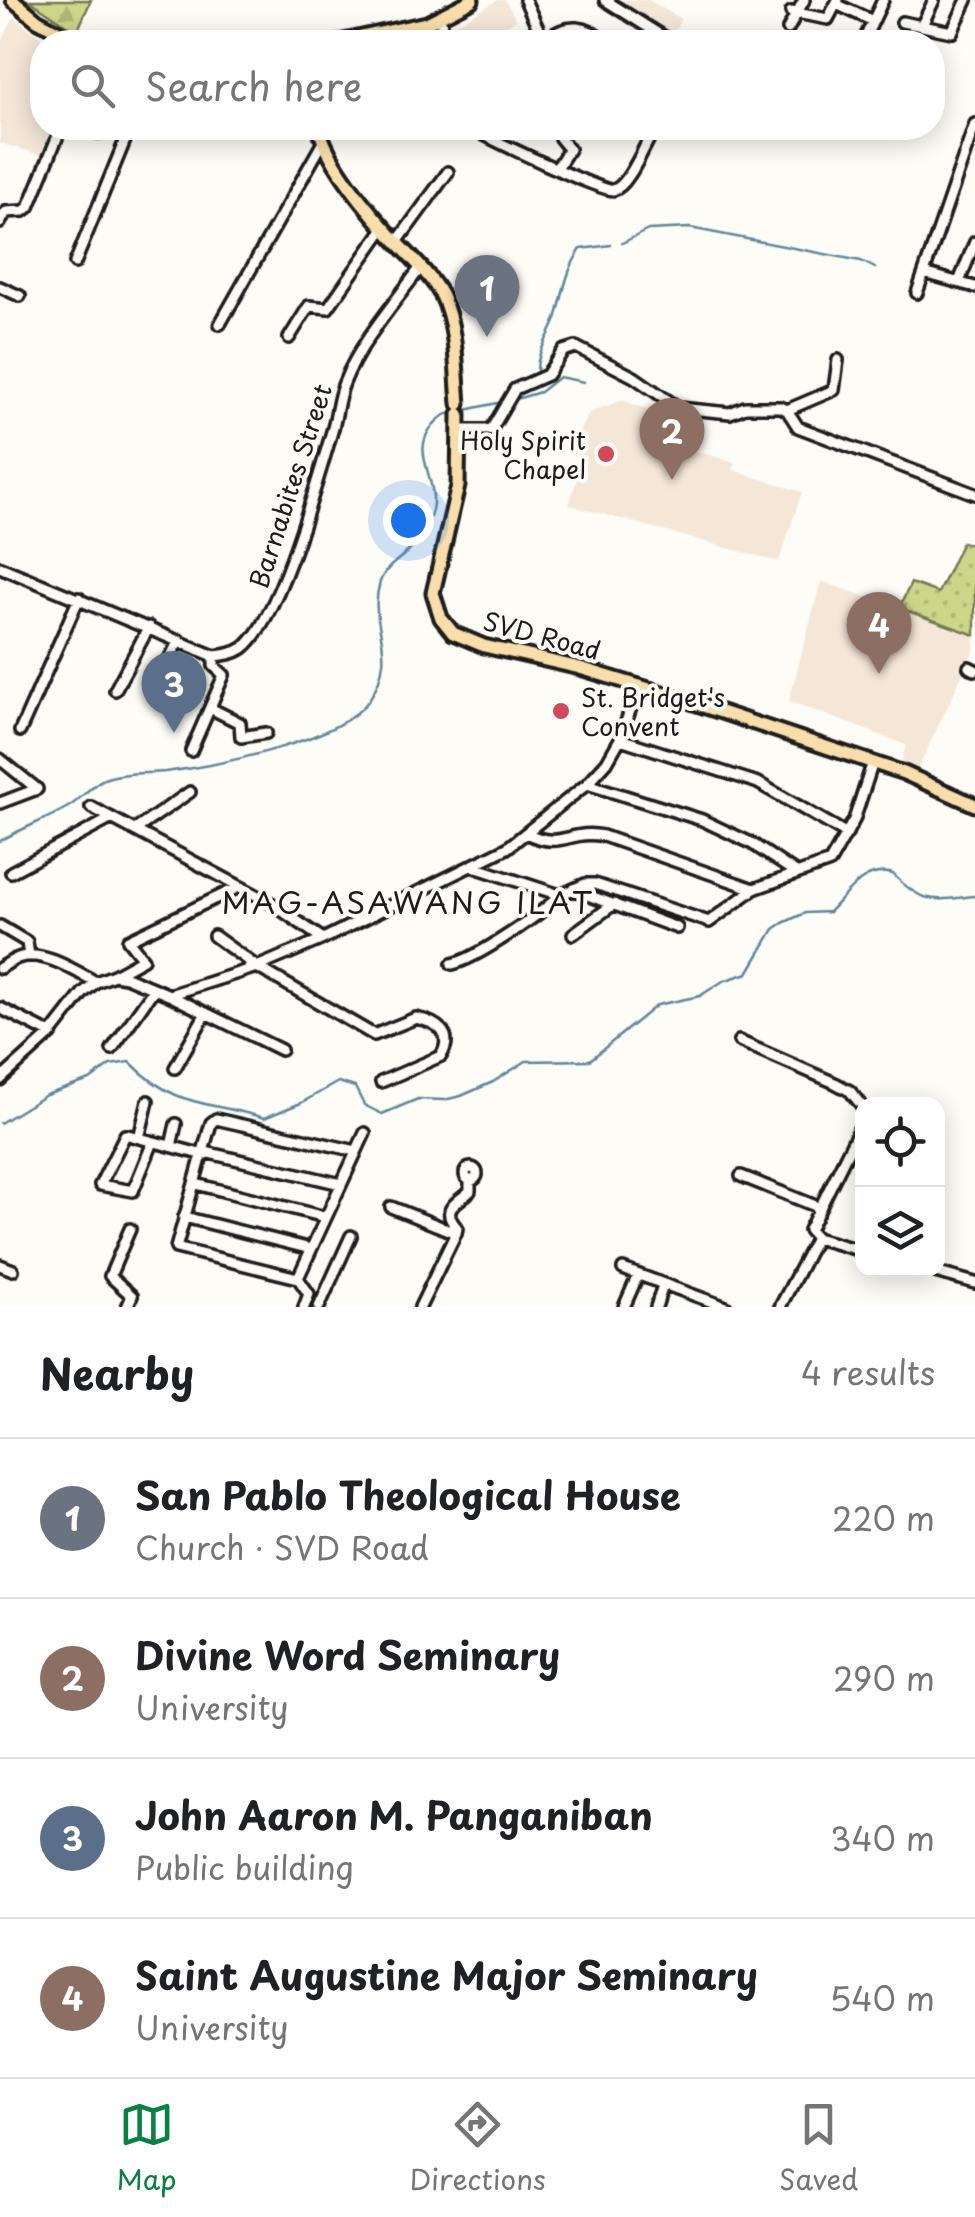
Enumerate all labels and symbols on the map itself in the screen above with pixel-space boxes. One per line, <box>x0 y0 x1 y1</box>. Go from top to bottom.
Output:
pin: 1 <box>454 255 520 337</box>
street label: Barnabites Street <box>239 379 341 593</box>
pin: 2 <box>640 398 704 480</box>
place label: Holy Spirit Chapel <box>460 421 586 488</box>
marker: Holy Spirit Chapel <box>595 443 617 465</box>
your location <box>383 495 434 546</box>
pin: 4 <box>846 592 912 674</box>
street label: SVD Road <box>479 601 605 669</box>
pin: 3 <box>142 650 206 733</box>
place label: St. Bridget's Convent <box>581 678 725 745</box>
marker: St. Bridget's Convent <box>550 700 572 722</box>
district label: MAG-ASAWANG ILAT <box>221 879 595 924</box>

